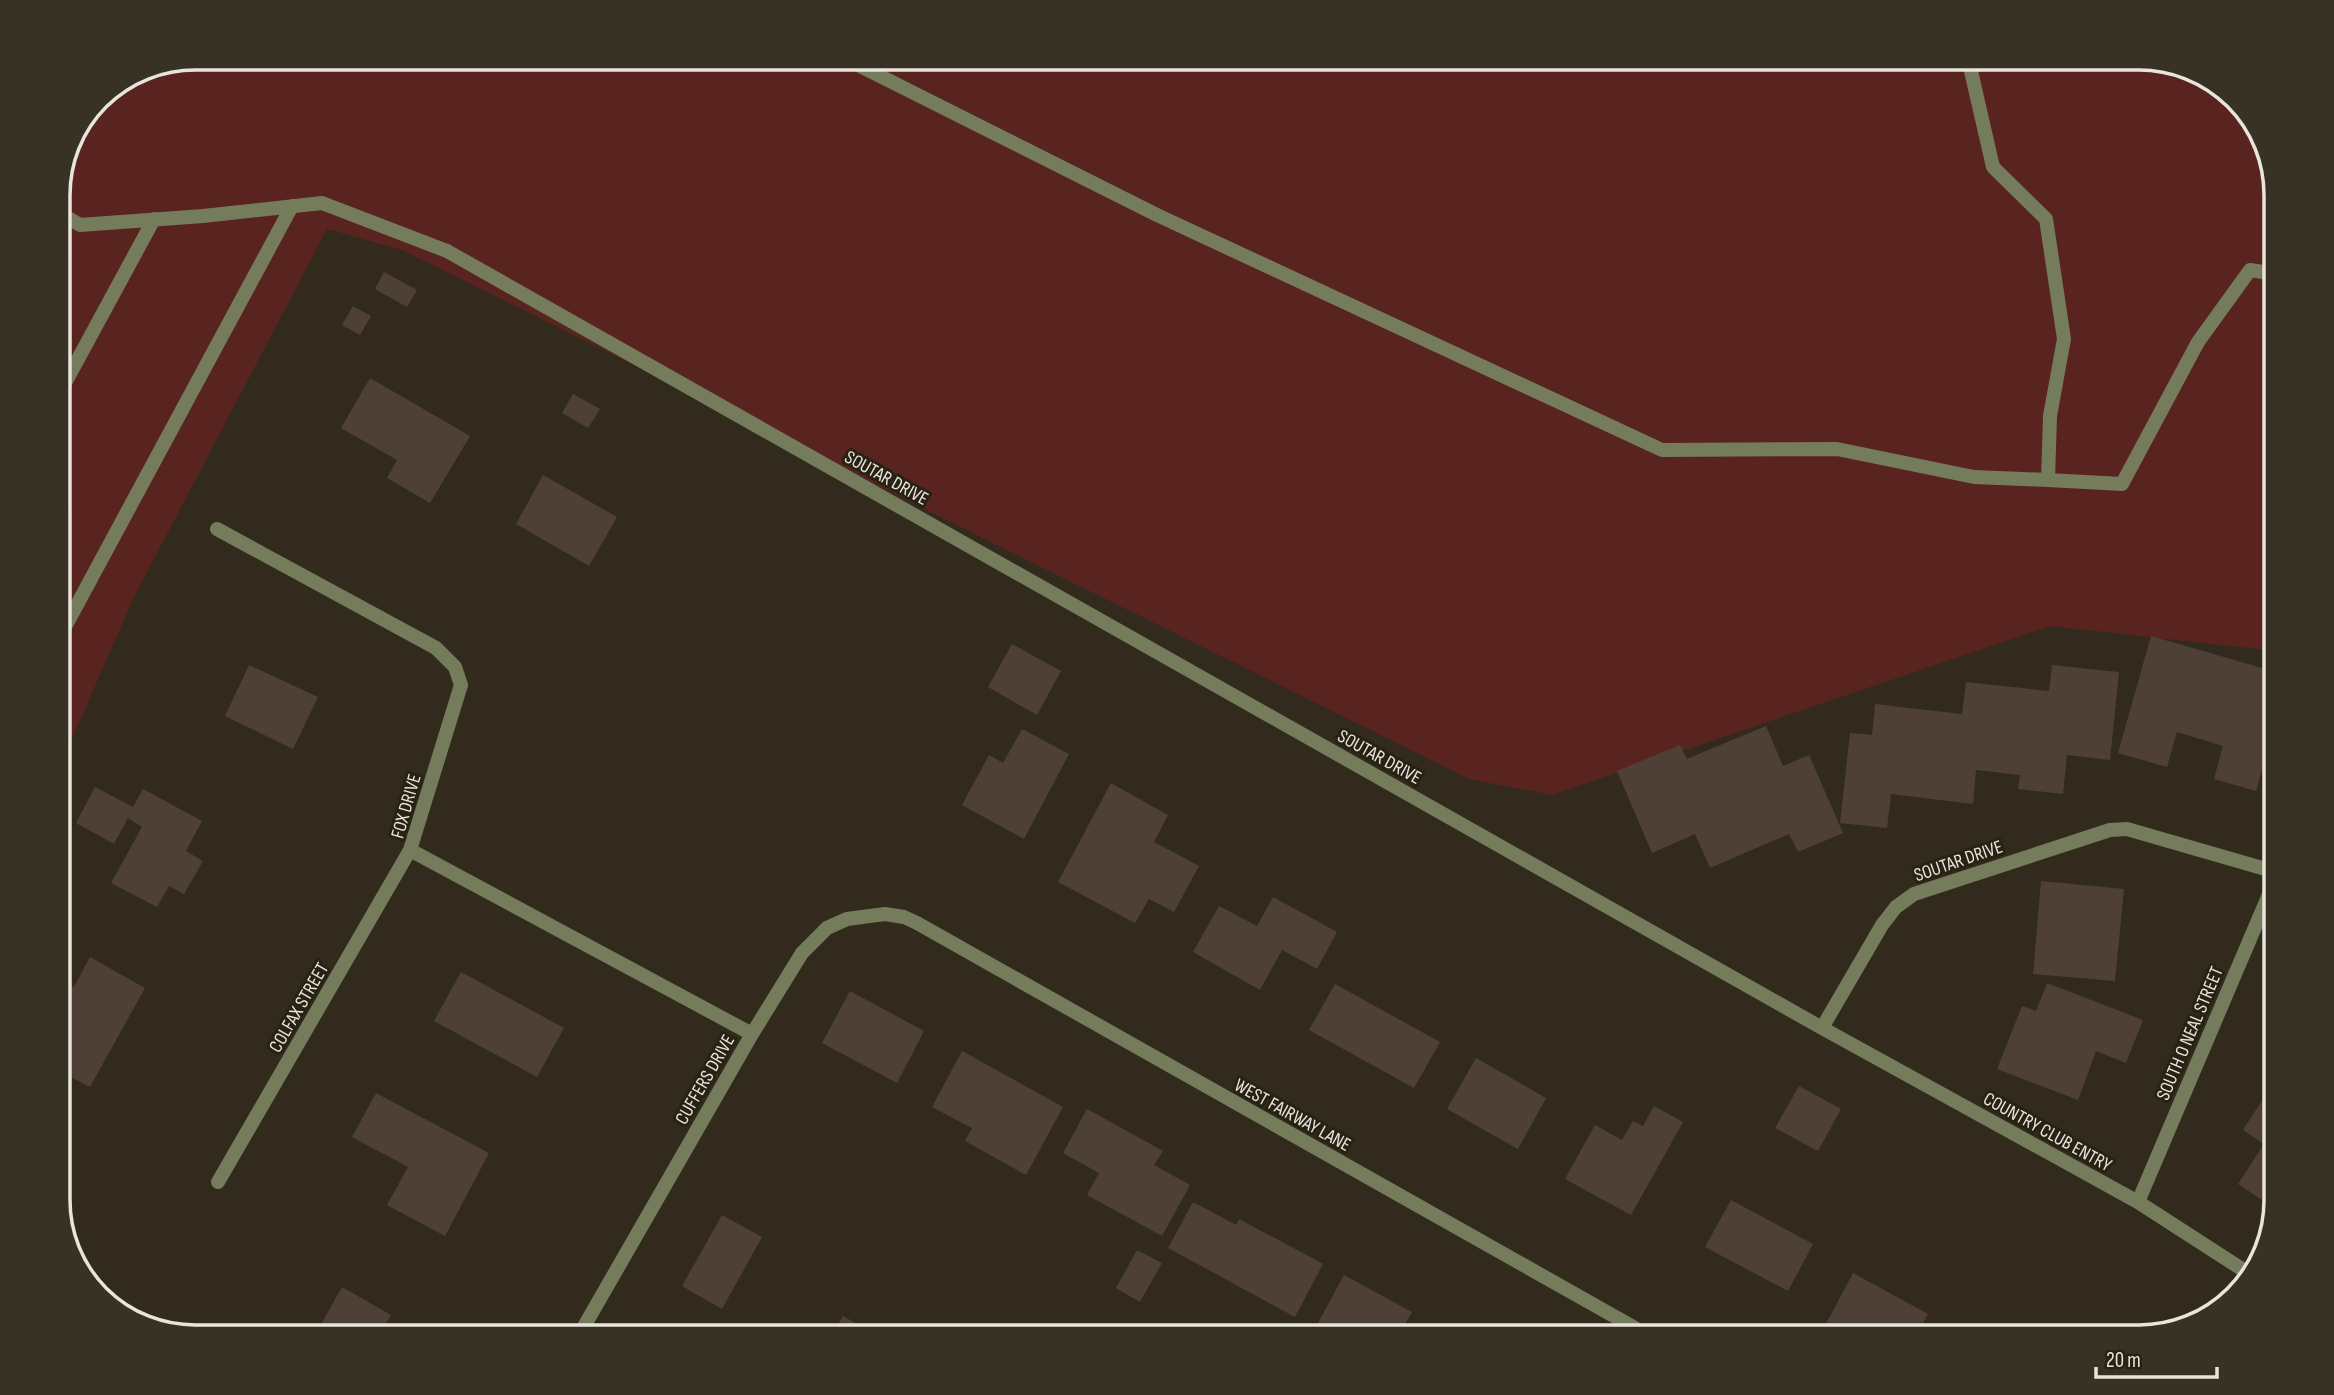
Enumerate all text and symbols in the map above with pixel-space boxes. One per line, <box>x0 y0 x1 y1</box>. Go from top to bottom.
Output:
street label: SOUTAR DRIVE <box>840 446 932 511</box>
street label: SOUTAR DRIVE <box>1333 725 1425 790</box>
street label: FOX DRIVE <box>386 772 427 841</box>
street label: SOUTAR DRIVE <box>1911 836 2006 887</box>
street label: COLFAX STREET <box>264 959 334 1057</box>
street label: SOUTH O NEAL STREET <box>2152 963 2229 1104</box>
street label: CUFFERS DRIVE <box>670 1031 740 1129</box>
street label: WEST FAIRWAY LANE <box>1230 1074 1355 1157</box>
street label: COUNTRY CLUB ENTRY <box>1979 1088 2116 1177</box>
scale bar <box>2096 1336 2217 1380</box>
text: 20 m <box>2106 1348 2141 1373</box>

